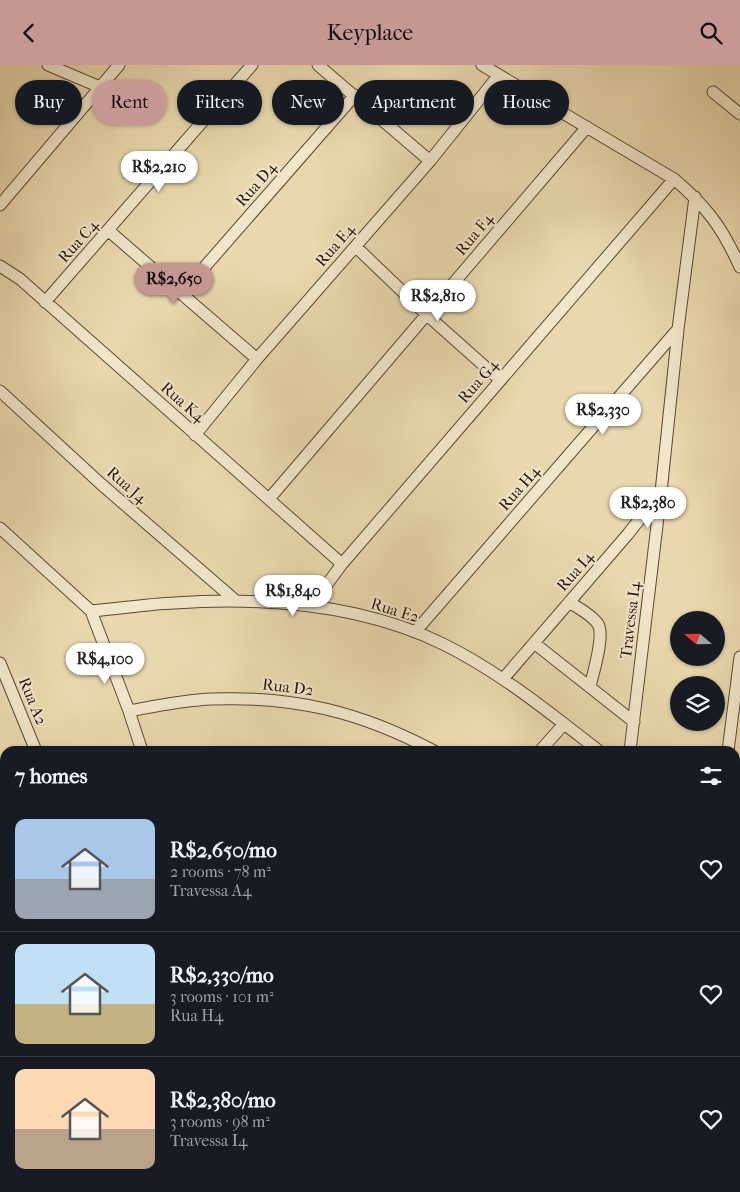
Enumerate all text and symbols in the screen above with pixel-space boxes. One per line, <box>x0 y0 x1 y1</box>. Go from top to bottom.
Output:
icon: back <box>15 19 43 47</box>
icon: search <box>697 19 725 47</box>
text: Keyplace <box>327 20 413 46</box>
chip: Buy <box>15 80 82 125</box>
chip: Rent <box>92 80 167 125</box>
chip: Filters <box>177 80 262 125</box>
chip: New <box>272 80 344 125</box>
chip: Apartment <box>354 80 474 125</box>
chip: House <box>484 80 569 125</box>
pin: R$2,210 <box>113 151 205 193</box>
text: R$2,210 <box>132 157 186 176</box>
street label: Rua D4 <box>231 157 281 210</box>
street label: Rua F4 <box>451 209 497 259</box>
street label: Rua C4 <box>54 215 103 266</box>
street label: Rua E4 <box>311 219 359 270</box>
pin: R$2,650 <box>128 263 220 305</box>
text: R$2,650 <box>146 269 202 288</box>
pin: R$2,810 <box>392 279 484 322</box>
text: R$2,810 <box>411 286 465 305</box>
street label: Rua G4 <box>454 355 503 407</box>
street label: Rua K4 <box>157 378 209 427</box>
pin: R$2,330 <box>557 393 649 436</box>
text: R$2,330 <box>576 400 630 419</box>
street label: Rua H4 <box>494 461 544 514</box>
street label: Rua J4 <box>103 463 151 508</box>
pin: R$2,380 <box>602 487 694 529</box>
text: R$2,380 <box>620 493 676 512</box>
street label: Rua I4 <box>552 547 598 595</box>
pin: R$1,840 <box>247 575 339 617</box>
street label: Travessa I4 <box>616 580 644 660</box>
text: R$1,840 <box>265 581 321 600</box>
street label: Rua E2 <box>369 594 421 626</box>
north arrow <box>670 611 725 666</box>
map controls <box>670 611 725 731</box>
pin: R$4,100 <box>59 643 151 685</box>
text: R$4,100 <box>77 649 133 668</box>
street label: Rua A2 <box>15 674 51 728</box>
street label: Rua D2 <box>261 674 315 700</box>
button: layers <box>670 676 725 731</box>
icon: filters <box>697 762 725 790</box>
text: 7 homes <box>15 764 87 788</box>
text: R$2,650/mo <box>170 838 277 862</box>
icon: home <box>55 839 115 899</box>
icon: heart <box>697 855 725 883</box>
text: 2 rooms · 78 m² <box>170 862 271 881</box>
text: Travessa A4 <box>170 881 252 900</box>
text: R$2,330/mo <box>170 963 274 987</box>
icon: home <box>55 964 115 1024</box>
icon: heart <box>697 980 725 1008</box>
text: 3 rooms · 101 m² <box>170 987 273 1006</box>
text: Rua H4 <box>170 1006 223 1025</box>
text: R$2,380/mo <box>170 1088 276 1112</box>
icon: home <box>55 1089 115 1149</box>
icon: heart <box>697 1105 725 1133</box>
text: 3 rooms · 98 m² <box>170 1112 270 1131</box>
text: Travessa I4 <box>170 1131 248 1150</box>

